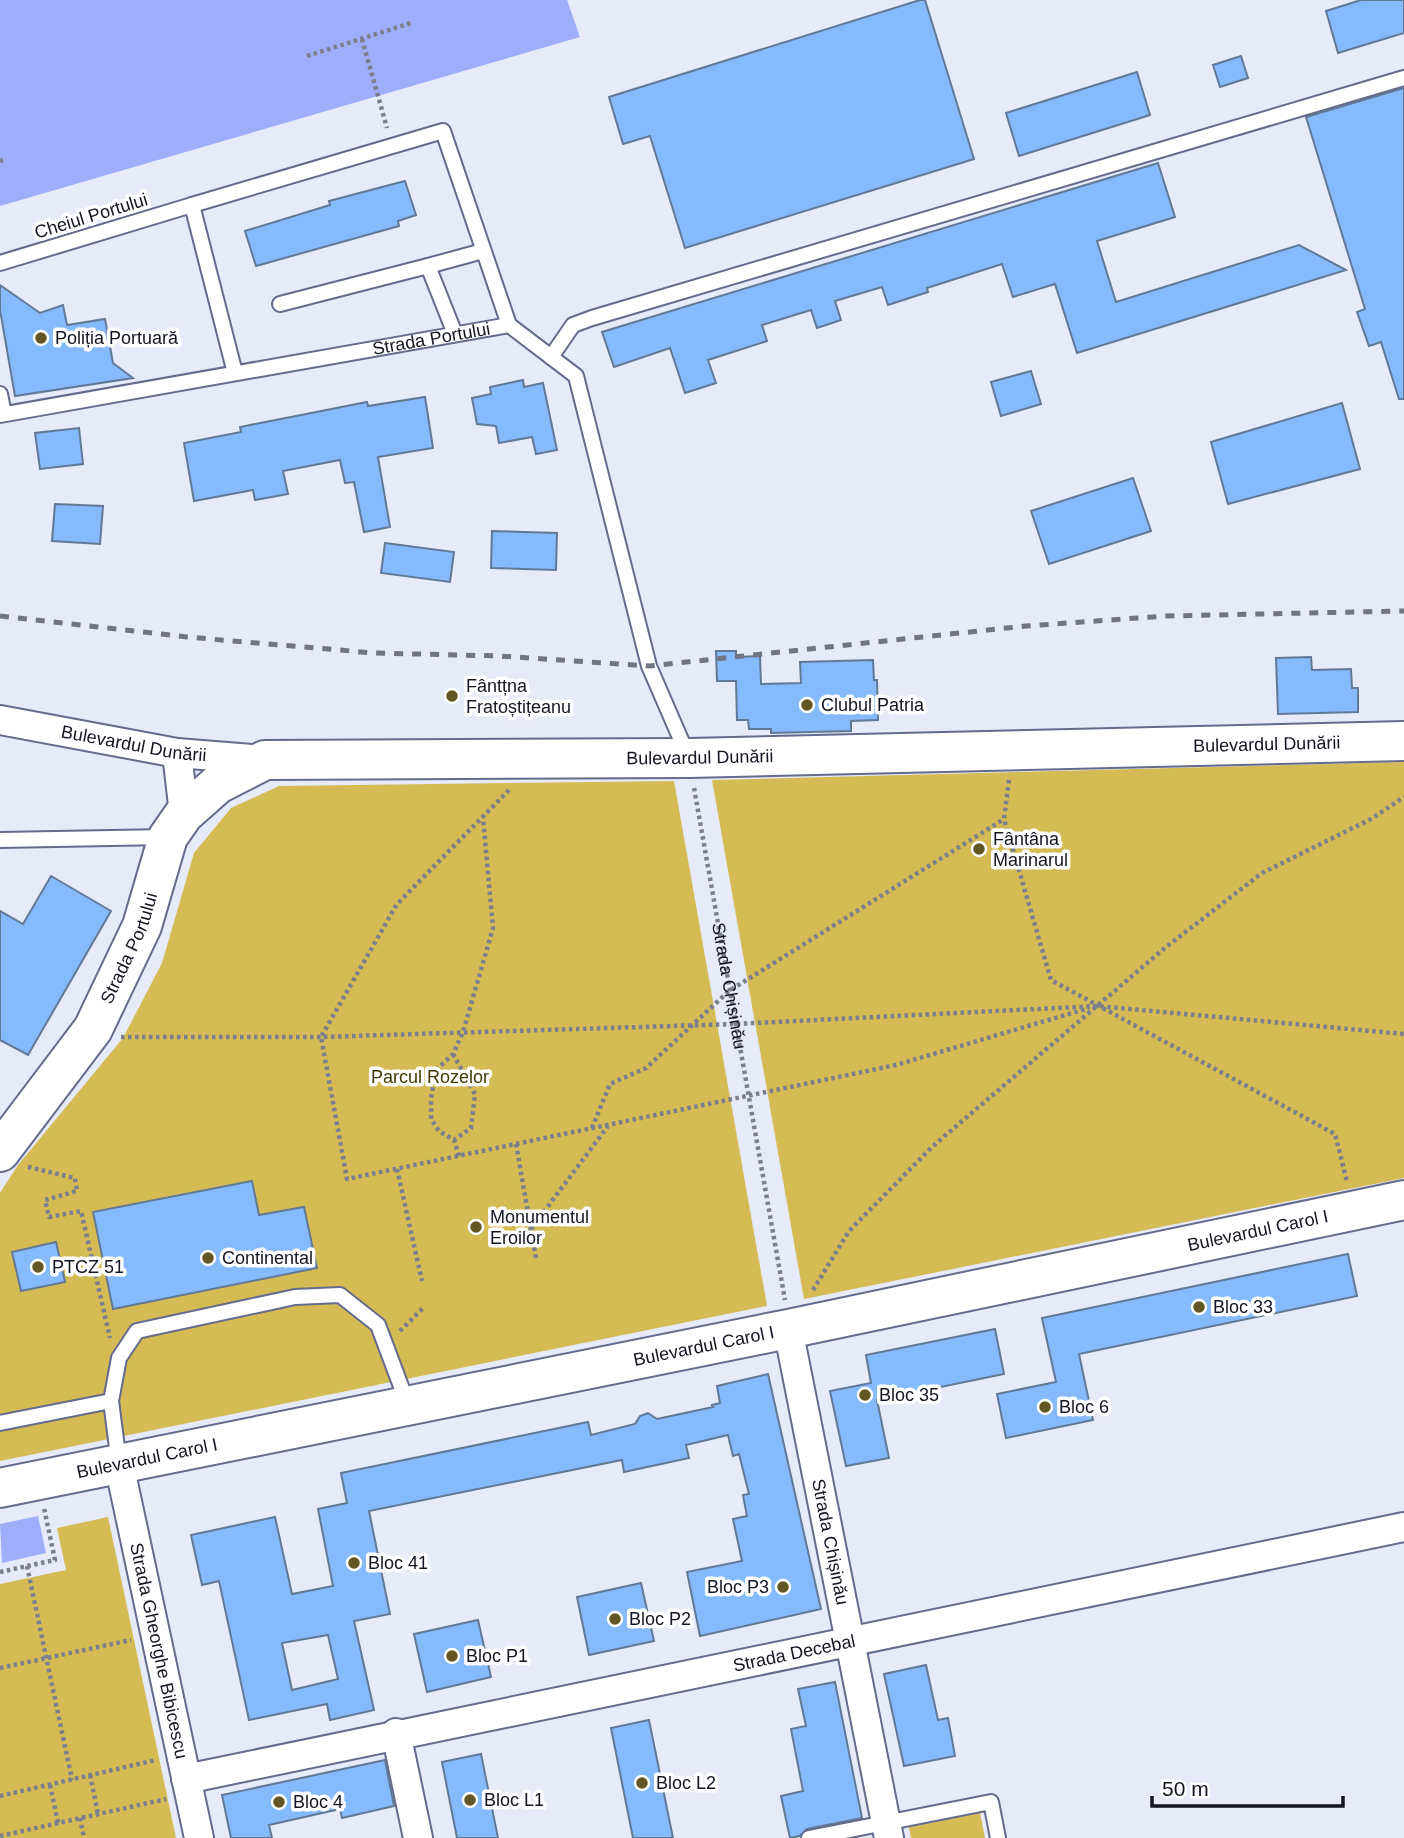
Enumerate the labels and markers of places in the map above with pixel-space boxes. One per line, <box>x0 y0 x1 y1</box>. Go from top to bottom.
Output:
place label: Poliția Portuară <box>55 328 179 348</box>
marker: Poliția Portuară <box>33 330 49 346</box>
place label: Fântțna Fratoștițeanu <box>466 676 571 717</box>
marker: Fântțna Fratoștițeanu <box>444 688 460 704</box>
place label: Clubul Patria <box>821 695 925 715</box>
marker: Clubul Patria <box>799 697 815 713</box>
place label: Fântâna Marinarul <box>993 829 1068 870</box>
marker: Fântâna Marinarul <box>971 841 987 857</box>
place label: Monumentul Eroilor <box>490 1207 589 1248</box>
marker: Monumentul Eroilor <box>468 1219 484 1235</box>
place label: Continental <box>222 1248 313 1268</box>
marker: Continental <box>200 1250 216 1266</box>
place label: PTCZ 51 <box>52 1257 124 1277</box>
marker: PTCZ 51 <box>30 1259 46 1275</box>
place label: Bloc 33 <box>1213 1297 1273 1317</box>
marker: Bloc 33 <box>1191 1299 1207 1315</box>
place label: Bloc 35 <box>879 1385 939 1405</box>
marker: Bloc 35 <box>857 1387 873 1403</box>
place label: Bloc 6 <box>1059 1397 1109 1417</box>
marker: Bloc 6 <box>1037 1399 1053 1415</box>
place label: Bloc 41 <box>368 1553 428 1573</box>
marker: Bloc 41 <box>346 1555 362 1571</box>
place label: Bloc P3 <box>707 1577 769 1597</box>
marker: Bloc P3 <box>775 1579 791 1595</box>
place label: Bloc P2 <box>629 1609 691 1629</box>
marker: Bloc P2 <box>607 1611 623 1627</box>
place label: Bloc P1 <box>466 1646 528 1666</box>
marker: Bloc P1 <box>444 1648 460 1664</box>
place label: Bloc L2 <box>656 1773 716 1793</box>
marker: Bloc L2 <box>634 1775 650 1791</box>
place label: Bloc L1 <box>484 1790 544 1810</box>
place label: Bloc 4 <box>293 1792 343 1812</box>
marker: Bloc L1 <box>462 1792 478 1808</box>
marker: Bloc 4 <box>271 1794 287 1810</box>

